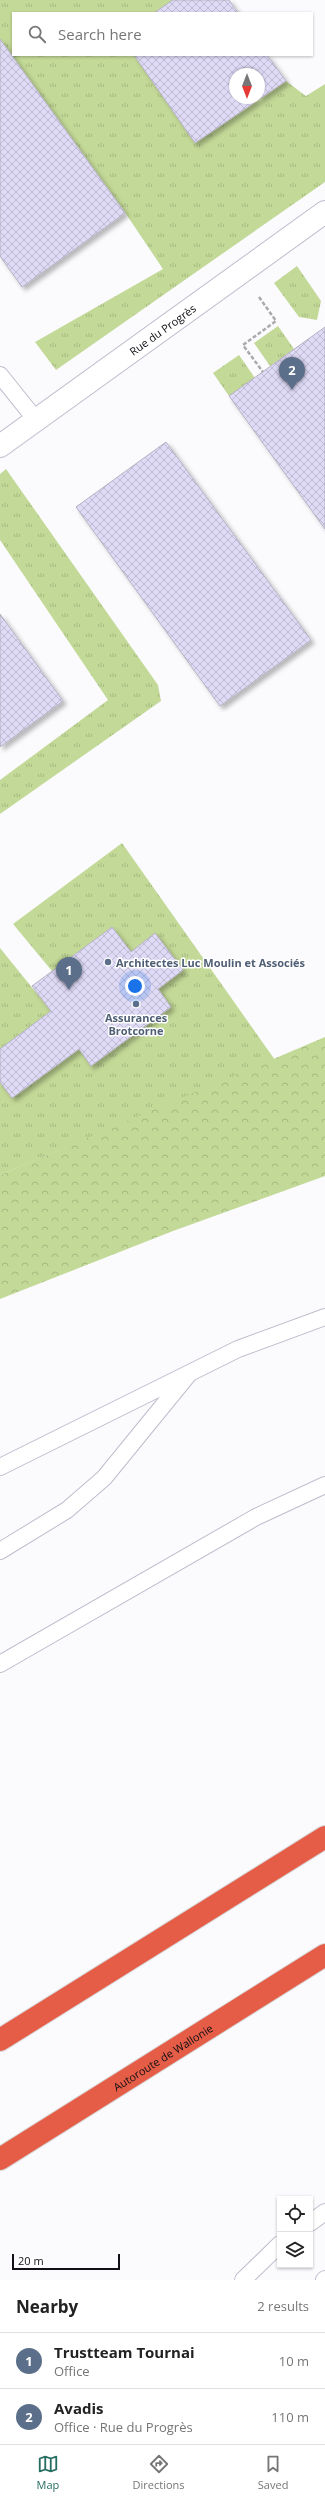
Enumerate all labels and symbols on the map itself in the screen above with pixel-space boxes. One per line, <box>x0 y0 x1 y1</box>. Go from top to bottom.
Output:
north arrow <box>229 68 265 104</box>
street label: Rue du Progrès <box>126 300 199 358</box>
pin: 2 <box>279 357 305 390</box>
place label: Architectes Luc Moulin et Associés <box>116 955 306 970</box>
pin: 1 <box>56 957 82 990</box>
marker: Architectes Luc Moulin et Associés <box>103 957 113 967</box>
your location <box>125 976 145 996</box>
marker: Assurances Brotcorne <box>131 999 141 1009</box>
place label: Assurances Brotcorne <box>105 1010 168 1038</box>
street label: Autoroute de Wallonie <box>110 2020 215 2094</box>
scale bar <box>12 2252 120 2271</box>

